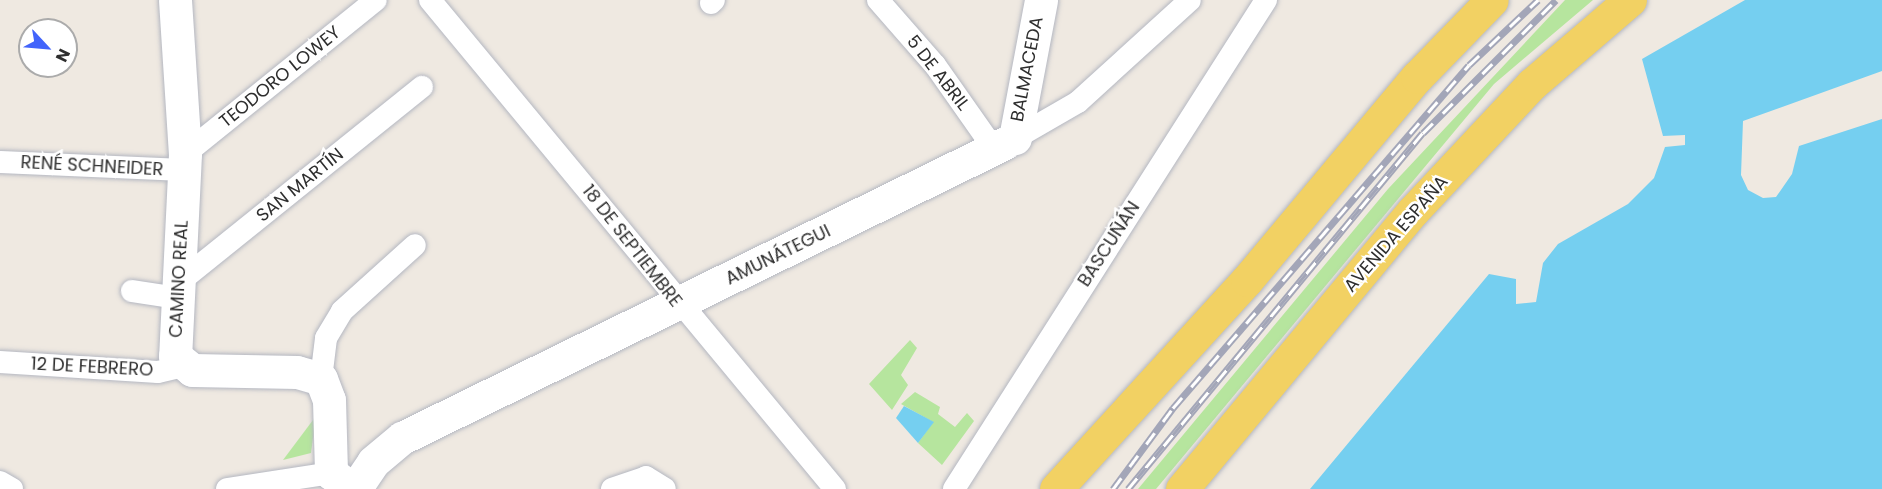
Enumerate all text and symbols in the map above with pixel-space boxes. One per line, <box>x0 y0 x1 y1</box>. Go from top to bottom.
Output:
street label: BALMACEDA <box>1006 15 1048 123</box>
north arrow <box>18 18 78 78</box>
street label: TEODORO LOWEY <box>215 22 345 132</box>
street label: 5 DE ABRIL <box>902 31 974 115</box>
text: N <box>50 45 76 66</box>
street label: SAN MARTÍN <box>252 143 348 227</box>
street label: RENÉ SCHNEIDER <box>20 151 164 181</box>
street label: AVENIDA ESPAÑA <box>1339 171 1453 297</box>
street label: 18 DE SEPTIEMBRE <box>578 181 686 311</box>
street label: BASCUÑÁN <box>1073 197 1145 291</box>
street label: CAMINO REAL <box>165 220 193 338</box>
street label: AMUNÁTEGUI <box>722 220 834 290</box>
street label: 12 DE FEBRERO <box>30 353 154 381</box>

